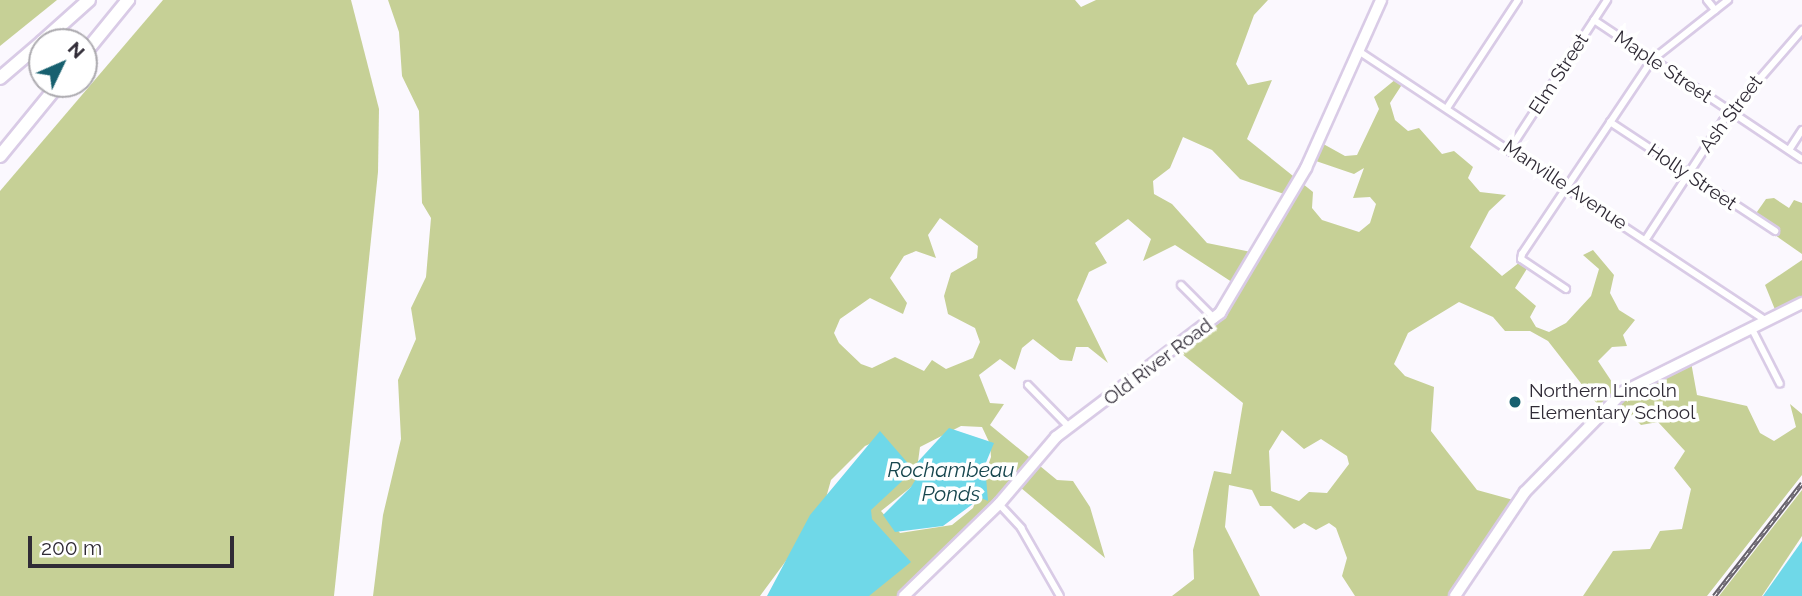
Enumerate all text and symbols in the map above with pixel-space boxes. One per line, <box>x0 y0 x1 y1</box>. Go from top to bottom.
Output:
street label: Maple Street <box>1610 26 1716 108</box>
north arrow <box>28 28 98 98</box>
street label: Elm Street <box>1524 29 1594 119</box>
text: N <box>64 37 90 63</box>
street label: Ash Street <box>1695 71 1767 157</box>
street label: Manville Avenue <box>1498 135 1632 235</box>
street label: Holly Street <box>1643 139 1741 215</box>
street label: Old River Road <box>1099 314 1217 410</box>
place label: Northern Lincoln Elementary School <box>1529 380 1696 424</box>
marker: Northern Lincoln Elementary School <box>1507 394 1523 410</box>
water label: Rochambeau Ponds <box>888 457 1014 507</box>
scale bar <box>32 522 238 566</box>
text: 200 m <box>41 535 102 560</box>

